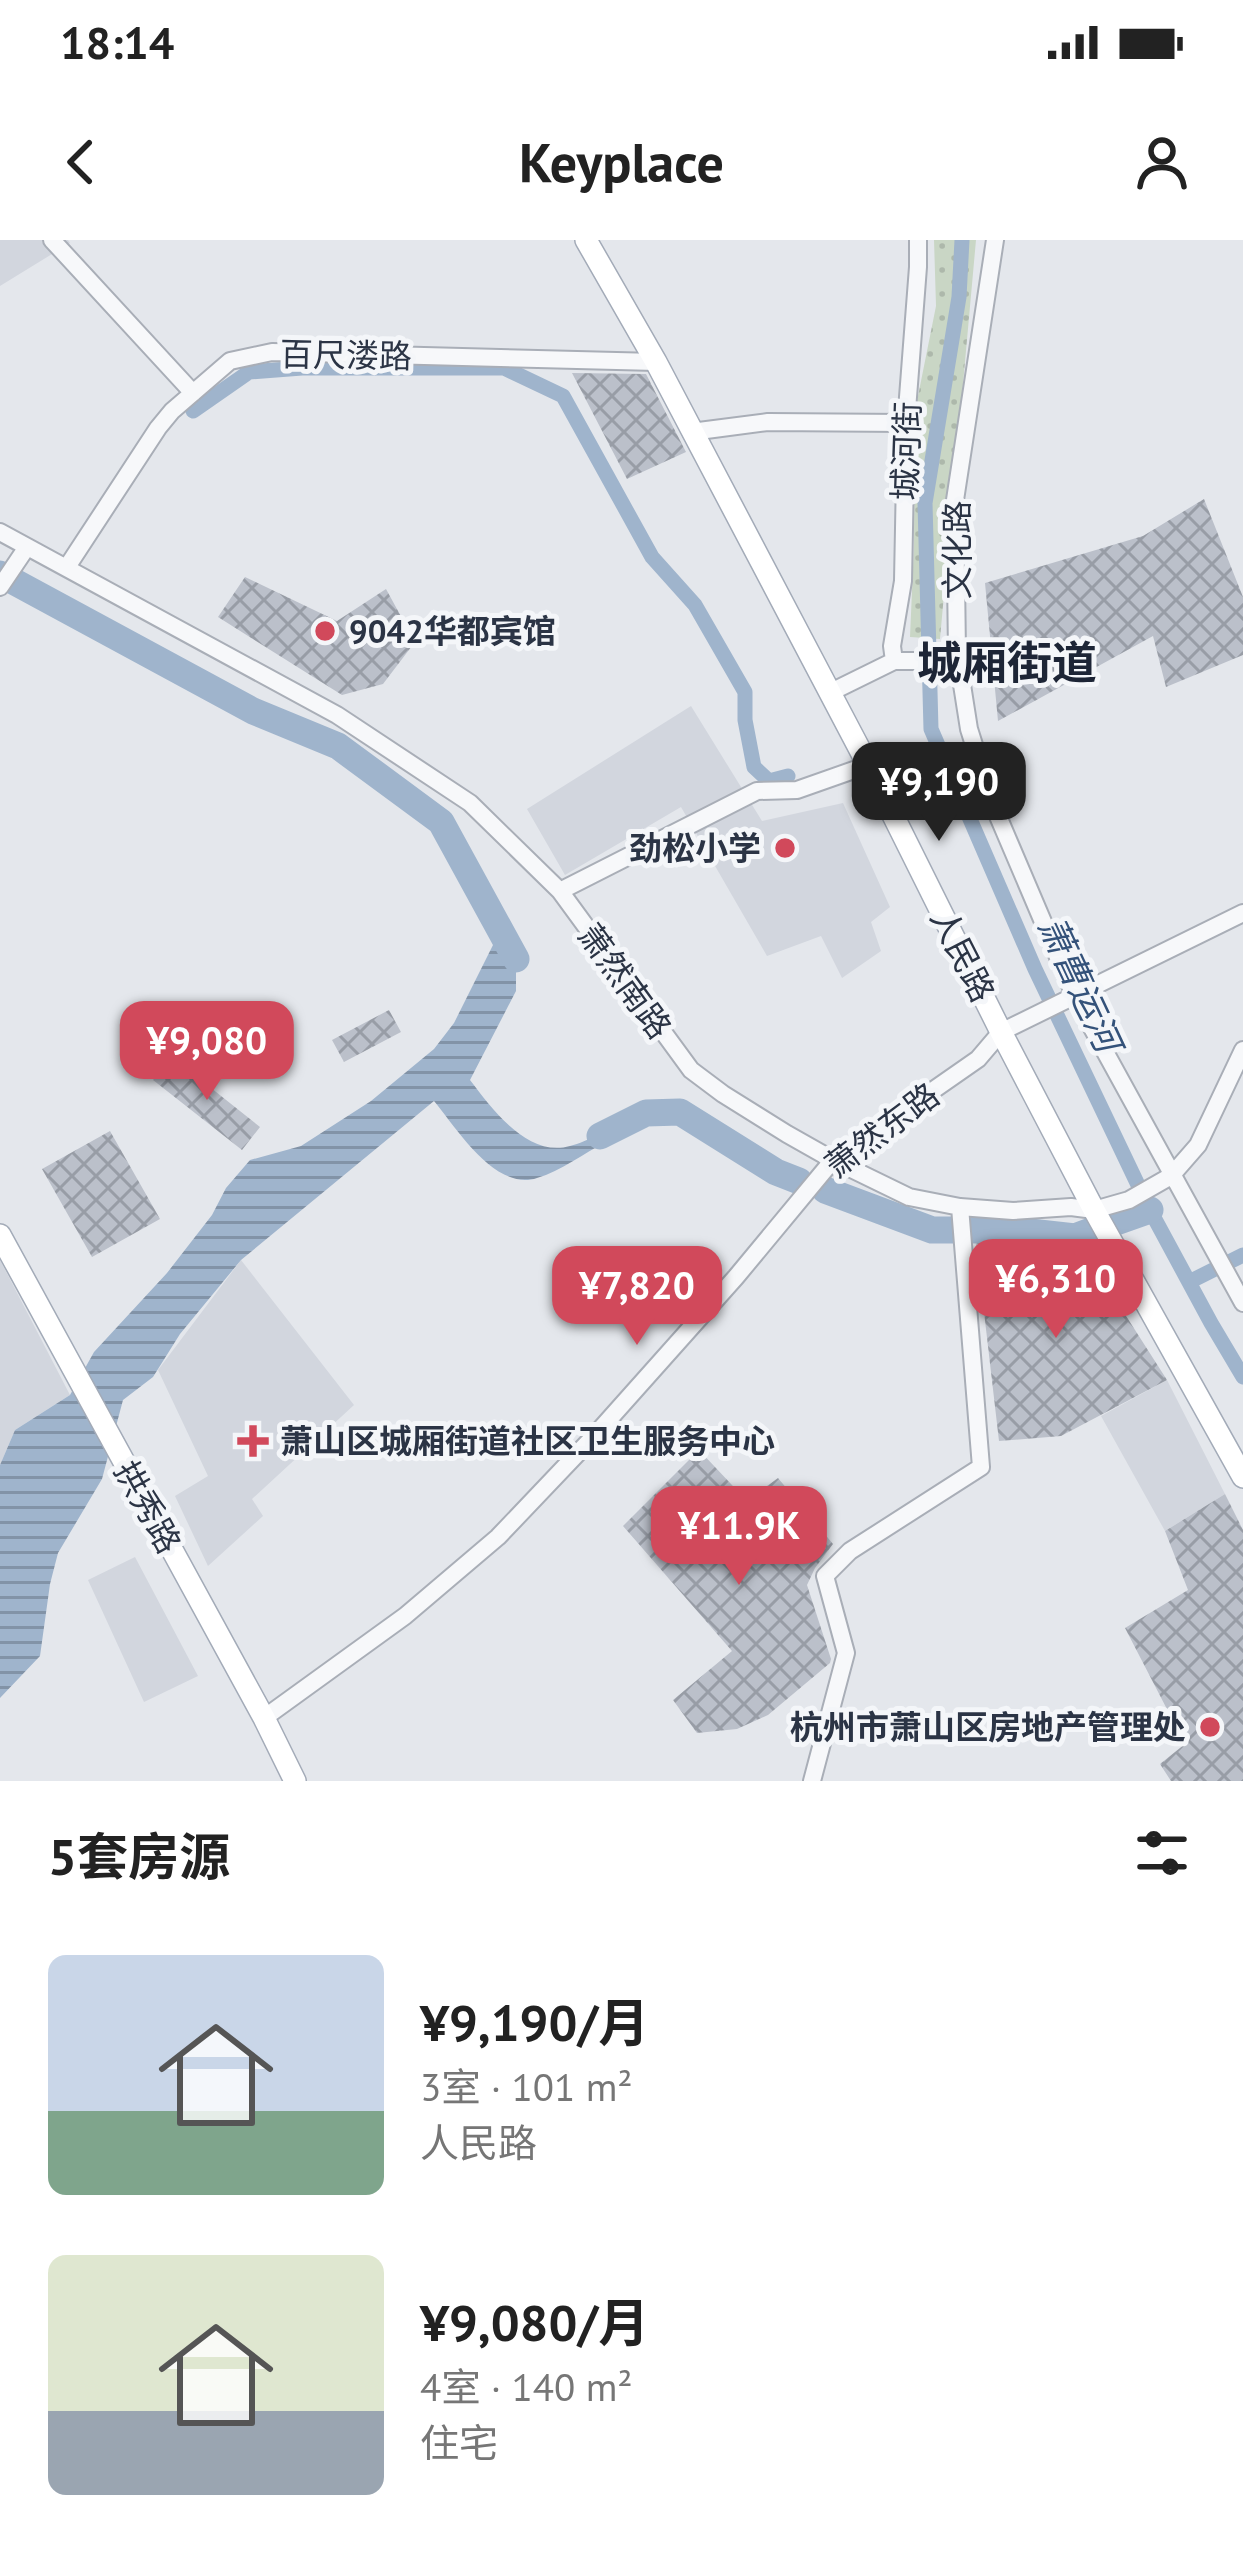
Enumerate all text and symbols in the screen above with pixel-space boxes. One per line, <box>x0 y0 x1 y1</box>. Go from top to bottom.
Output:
text: 18:14 <box>60 13 174 71</box>
text: Keyplace <box>519 127 724 197</box>
icon: back <box>48 129 114 195</box>
icon: person <box>1129 129 1195 195</box>
street label: 百尺溇路 <box>280 332 412 377</box>
street label: 城河街 <box>882 401 929 501</box>
street label: 文化路 <box>935 501 978 600</box>
place label: 9042华都宾馆 <box>349 609 556 652</box>
marker: 9042华都宾馆 <box>312 618 338 644</box>
district label: 城厢街道 <box>917 633 1097 691</box>
pin: ¥9,190 <box>841 742 1037 844</box>
text: ¥9,190 <box>879 755 999 806</box>
place label: 劲松小学 <box>629 826 761 869</box>
marker: 劲松小学 <box>772 835 798 861</box>
street label: 人民路 <box>922 901 1005 1009</box>
water label: 萧曹运河 <box>1029 909 1135 1064</box>
street label: 萧然南路 <box>569 915 682 1047</box>
pin: ¥9,080 <box>109 1001 305 1103</box>
text: ¥9,080 <box>147 1014 267 1065</box>
street label: 萧然东路 <box>816 1073 947 1186</box>
pin: ¥6,310 <box>958 1239 1154 1341</box>
pin: ¥7,820 <box>539 1246 735 1348</box>
text: ¥6,310 <box>996 1252 1116 1303</box>
text: ¥7,820 <box>579 1259 695 1310</box>
place label: 萧山区城厢街道社区卫生服务中心 <box>280 1419 775 1462</box>
marker: 萧山区城厢街道社区卫生服务中心 <box>237 1425 269 1457</box>
street label: 拱秀路 <box>106 1453 191 1560</box>
pin: ¥11.9K <box>641 1486 837 1588</box>
text: ¥11.9K <box>678 1499 800 1550</box>
place label: 杭州市萧山区房地产管理处 <box>790 1705 1186 1748</box>
marker: 杭州市萧山区房地产管理处 <box>1197 1714 1223 1740</box>
icon: filters <box>1129 1820 1195 1886</box>
text: 5套房源 <box>48 1823 230 1889</box>
text: ¥9,190/月 <box>420 1989 649 2055</box>
icon: home <box>144 2003 288 2147</box>
text: 3室 · 101 m² <box>420 2061 633 2112</box>
text: 人民路 <box>420 2117 537 2168</box>
text: ¥9,080/月 <box>420 2289 649 2355</box>
icon: home <box>144 2303 288 2447</box>
text: 4室 · 140 m² <box>420 2361 633 2412</box>
text: 住宅 <box>420 2417 498 2468</box>

